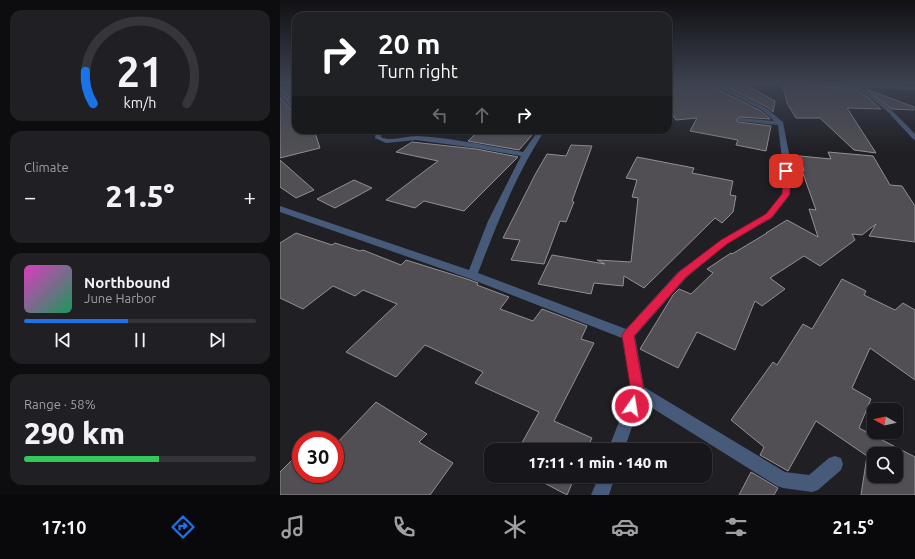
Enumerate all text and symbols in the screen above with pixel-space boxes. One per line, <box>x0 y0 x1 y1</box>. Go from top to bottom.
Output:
icon: right <box>312 28 364 80</box>
text: 20 m <box>378 28 440 59</box>
text: 21 <box>117 47 163 94</box>
text: Turn right <box>378 61 458 81</box>
text: km/h <box>124 94 156 110</box>
icon: left <box>429 104 451 126</box>
icon: ahead <box>471 104 493 126</box>
icon: right <box>513 104 535 126</box>
pin <box>769 154 803 188</box>
text: Climate <box>24 160 69 174</box>
icon: arrive <box>775 160 797 182</box>
text: 21.5° <box>105 179 175 213</box>
text: − <box>24 184 36 209</box>
text: + <box>244 184 256 209</box>
text: Northbound <box>84 274 170 291</box>
text: June Harbor <box>84 291 156 305</box>
icon: previous <box>52 329 74 351</box>
icon: pause <box>129 329 151 351</box>
icon: next <box>206 329 228 351</box>
position arrow <box>611 385 653 427</box>
text: Range · 58% <box>24 397 96 411</box>
north arrow <box>867 403 903 439</box>
map controls <box>867 403 903 483</box>
text: 290 km <box>24 416 125 450</box>
speed limit sign: 30 <box>292 431 344 483</box>
button: search <box>867 447 903 483</box>
text: 17:11 · 1 min · 140 m <box>528 454 668 471</box>
icon: directions <box>169 513 197 541</box>
icon: music <box>279 513 307 541</box>
icon: phone <box>390 513 418 541</box>
icon: climate <box>501 513 529 541</box>
icon: car <box>611 513 639 541</box>
icon: filters <box>722 513 750 541</box>
text: 17:10 <box>41 517 86 537</box>
text: 21.5° <box>832 517 874 537</box>

